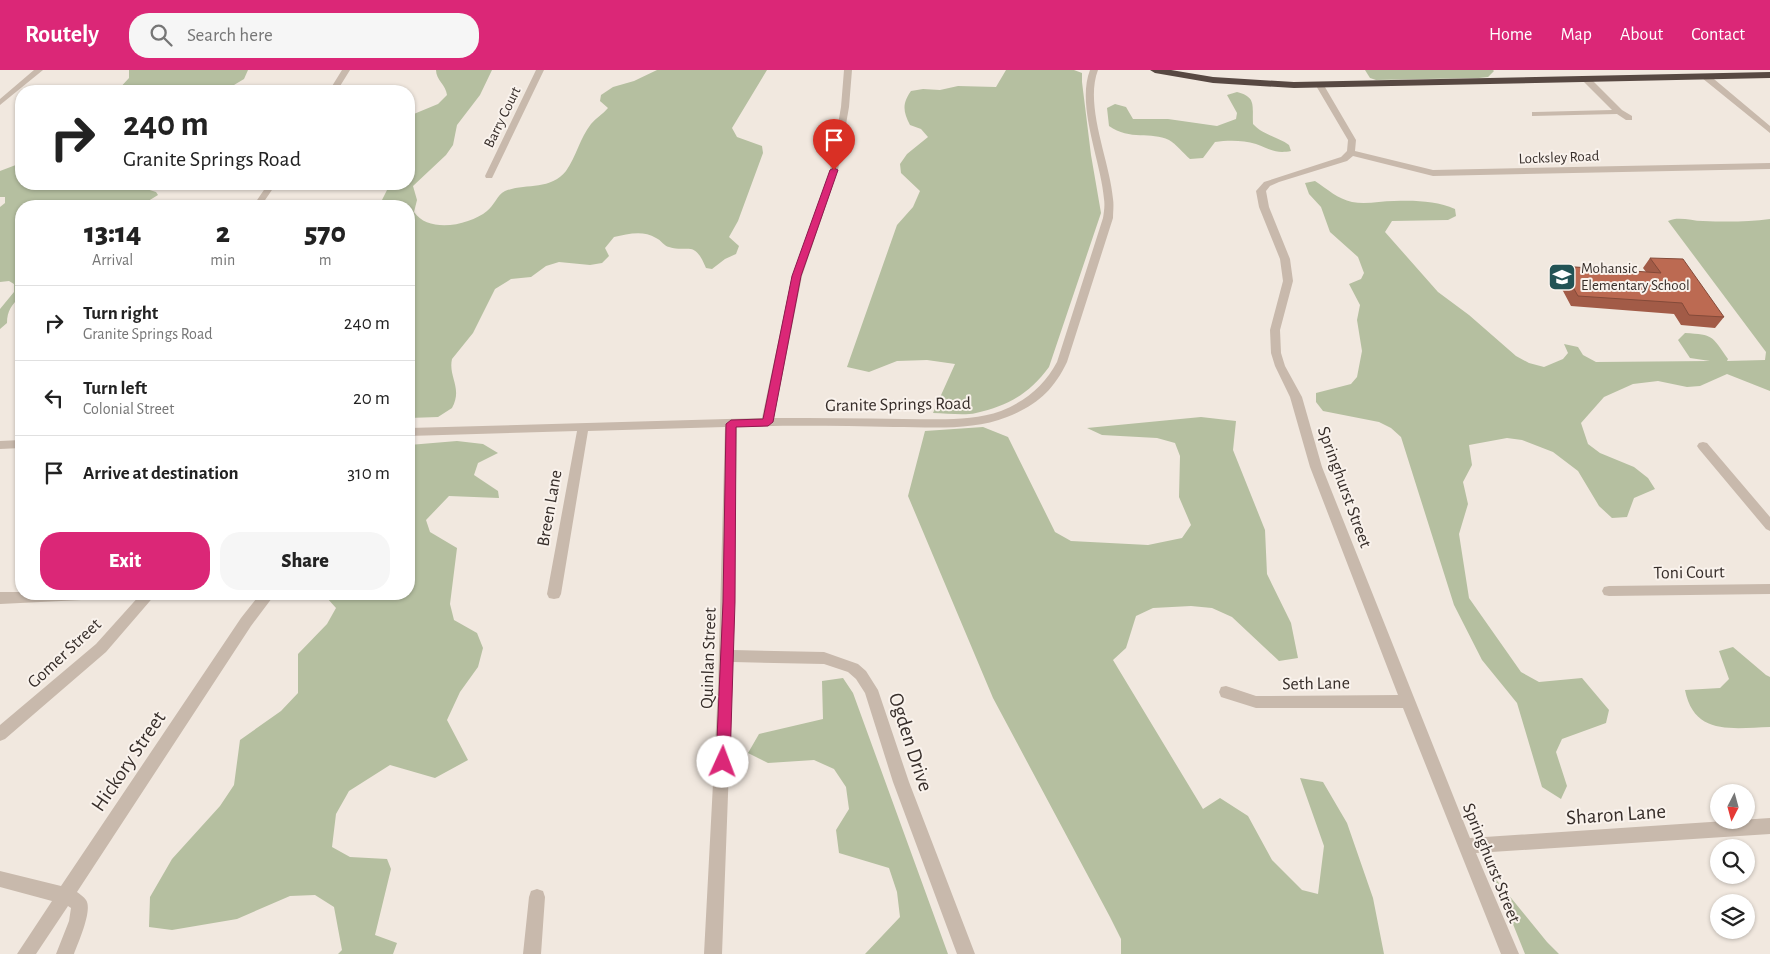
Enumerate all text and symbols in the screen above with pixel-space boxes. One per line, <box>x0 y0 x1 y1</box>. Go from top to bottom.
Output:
search box <box>129 13 479 58</box>
icon: search <box>147 21 175 49</box>
text: Routely <box>25 23 99 47</box>
text: Search here <box>187 26 273 45</box>
text: Home <box>1489 26 1532 44</box>
text: Map <box>1560 26 1592 44</box>
text: About <box>1620 26 1663 44</box>
text: Contact <box>1691 26 1745 44</box>
street label: Barry Court <box>481 84 524 150</box>
icon: right <box>40 105 105 170</box>
text: 240 m <box>123 107 209 142</box>
pin <box>813 119 855 170</box>
icon: arrive <box>820 126 848 154</box>
text: Granite Springs Road <box>123 148 301 170</box>
street label: Locksley Road <box>1518 149 1600 166</box>
text: 13:14 <box>84 218 141 248</box>
text: 2 <box>216 218 230 248</box>
text: 570 <box>304 218 346 248</box>
text: Arrival <box>92 252 133 268</box>
text: min <box>210 252 235 268</box>
text: m <box>319 252 332 268</box>
place label: Mohansic Elementary School <box>1581 261 1690 293</box>
school or university icon: Mohansic Elementary School <box>1547 262 1577 292</box>
text: Turn right <box>83 304 158 323</box>
icon: right <box>40 309 68 337</box>
text: 240 m <box>344 314 390 333</box>
text: Granite Springs Road <box>83 326 213 342</box>
text: Turn left <box>83 379 147 398</box>
icon: left <box>40 384 68 412</box>
text: 20 m <box>353 389 390 408</box>
street label: Granite Springs Road <box>825 395 971 415</box>
text: Colonial Street <box>83 401 174 417</box>
street label: Springhurst Street <box>1314 424 1374 551</box>
icon: arrive <box>40 459 68 487</box>
text: Arrive at destination <box>83 464 239 483</box>
text: 310 m <box>347 464 390 483</box>
street label: Breen Lane <box>534 469 566 548</box>
button: Exit <box>40 532 210 590</box>
button: Share <box>220 532 390 590</box>
street label: Toni Court <box>1653 563 1725 583</box>
street label: Quinlan Street <box>698 607 720 709</box>
street label: Gomer Street <box>25 615 105 692</box>
street label: Seth Lane <box>1282 674 1350 694</box>
street label: Ogden Drive <box>885 690 936 794</box>
street label: Hickory Street <box>87 707 170 815</box>
position arrow <box>696 735 748 787</box>
north arrow <box>1710 784 1755 829</box>
map controls <box>1710 784 1755 939</box>
street label: Springhurst Street <box>1459 801 1523 926</box>
street label: Sharon Lane <box>1565 801 1667 828</box>
button: search <box>1710 839 1755 884</box>
button: layers <box>1710 894 1755 939</box>

